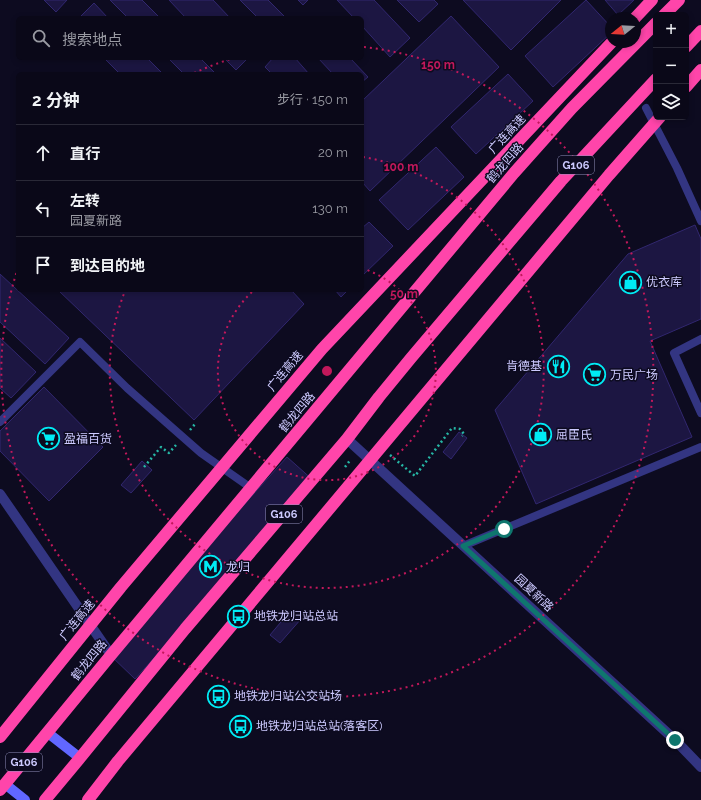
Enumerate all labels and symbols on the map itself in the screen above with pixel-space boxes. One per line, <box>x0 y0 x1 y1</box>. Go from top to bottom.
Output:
north arrow <box>605 12 641 48</box>
text: 150 m <box>421 58 455 72</box>
street label: 广连高速 <box>486 112 528 156</box>
street label: 鹤龙四路 <box>484 140 526 186</box>
road number: G106 <box>558 156 594 174</box>
text: 100 m <box>384 160 418 174</box>
shop icon: 优衣库 <box>617 269 643 295</box>
place label: 优衣库 <box>646 275 682 289</box>
text: 50 m <box>390 287 418 301</box>
street label: 广连高速 <box>264 348 306 394</box>
restaurant icon: 肯德基 <box>545 353 571 379</box>
place label: 肯德基 <box>506 359 542 373</box>
supermarket icon: 万民广场 <box>582 362 608 388</box>
centre of rings <box>320 364 334 378</box>
place label: 万民广场 <box>610 368 658 382</box>
street label: 鹤龙四路 <box>276 389 318 435</box>
shop icon: 屈臣氏 <box>528 422 554 448</box>
supermarket icon: 盈福百货 <box>35 426 61 452</box>
place label: 屈臣氏 <box>556 428 592 442</box>
place label: 盈福百货 <box>64 432 112 446</box>
road number: G106 <box>266 505 302 523</box>
route start <box>495 520 513 538</box>
metro station icon: 龙归 <box>198 554 224 580</box>
place label: 龙归 <box>226 560 250 574</box>
street label: 园夏新路 <box>512 572 556 614</box>
street label: 广连高速 <box>56 597 98 643</box>
bus stop icon: 地铁龙归站总站 <box>226 603 252 629</box>
place label: 地铁龙归站总站 <box>254 609 338 623</box>
street label: 鹤龙四路 <box>68 637 110 683</box>
bus stop icon: 地铁龙归站公交站场 <box>206 683 232 709</box>
place label: 地铁龙归站公交站场 <box>234 689 342 703</box>
bus stop icon: 地铁龙归站总站(落客区) <box>227 713 253 739</box>
place label: 地铁龙归站总站(落客区) <box>256 719 382 733</box>
route end <box>666 731 684 749</box>
road number: G106 <box>6 753 42 771</box>

